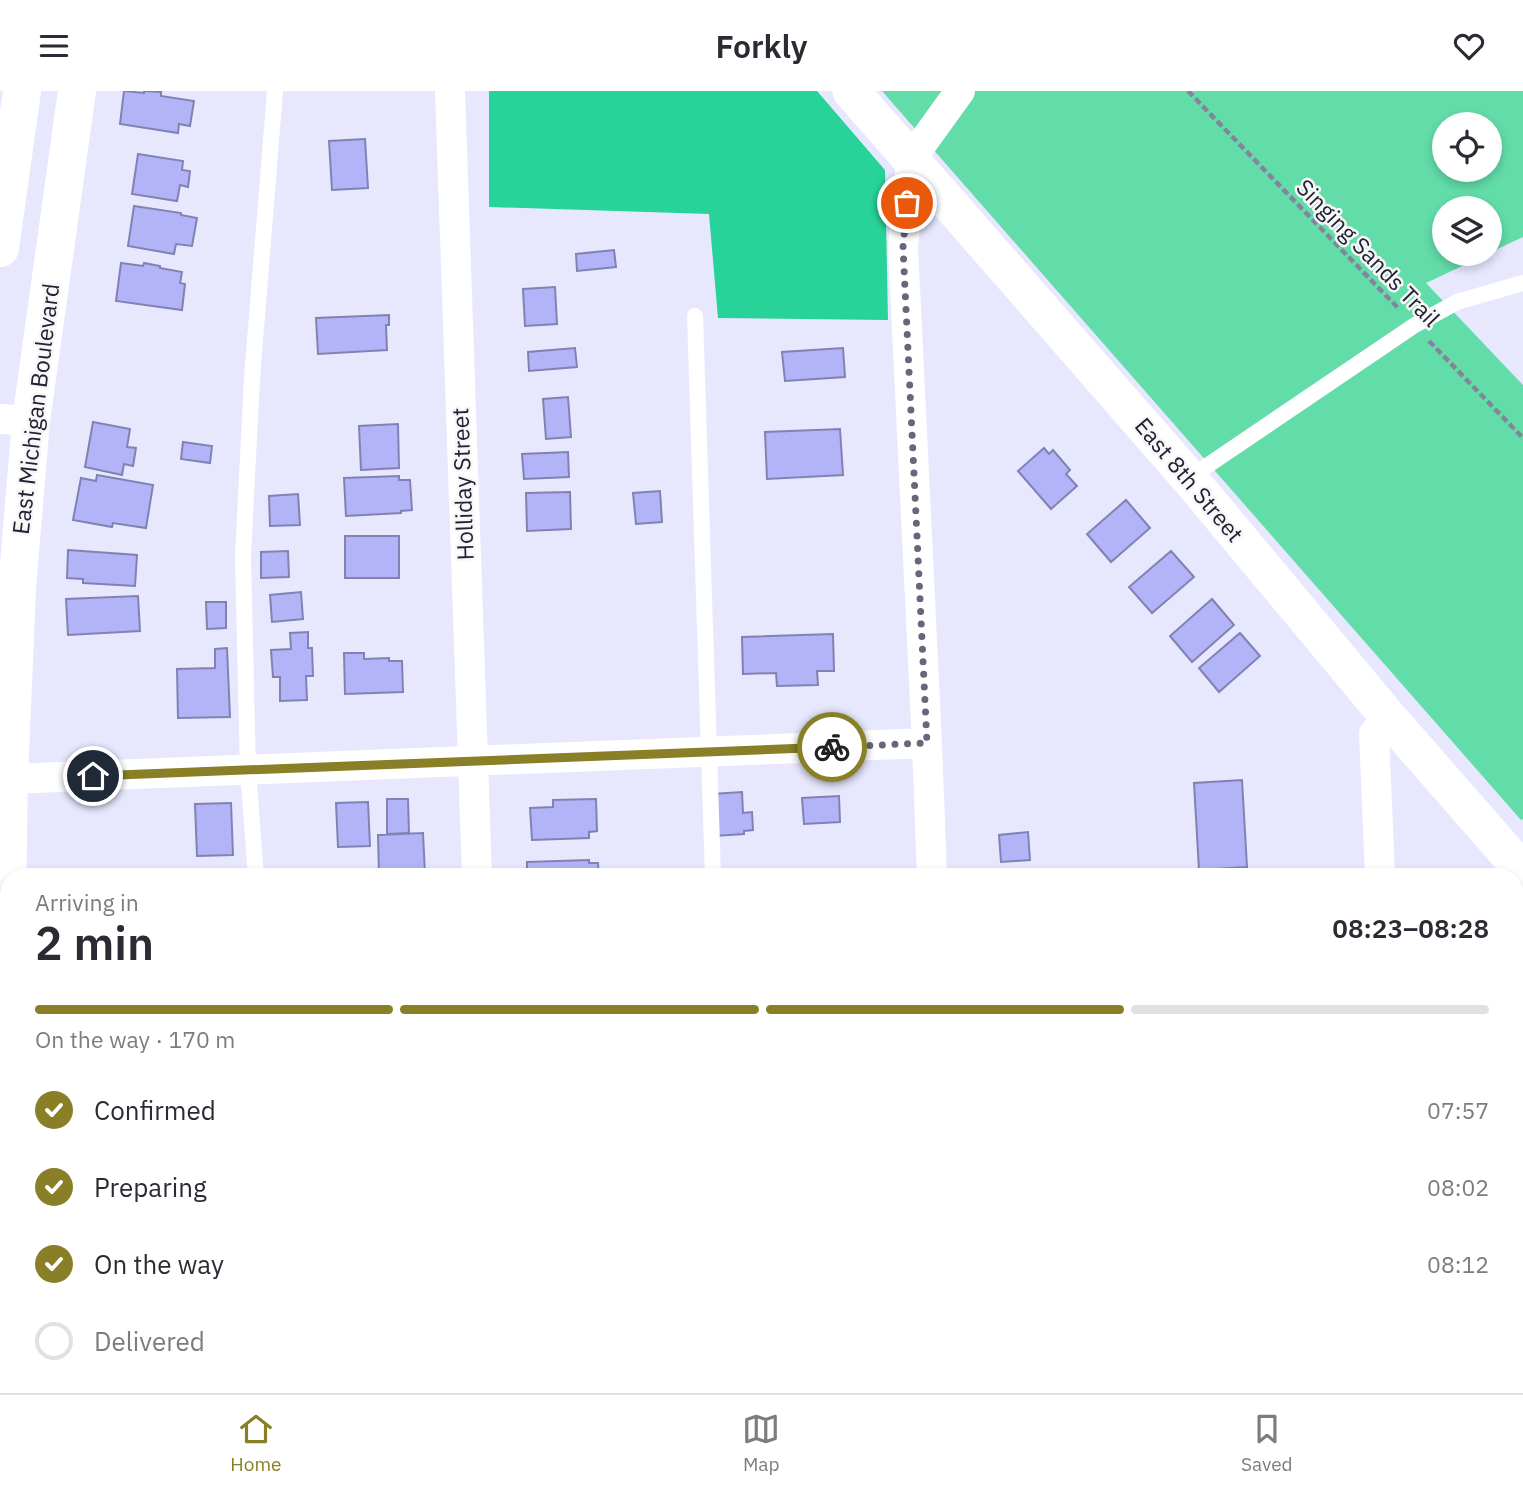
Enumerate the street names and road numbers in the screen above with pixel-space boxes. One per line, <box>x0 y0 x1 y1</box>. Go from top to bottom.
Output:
street label: Singing Sands Trail <box>1290 172 1447 333</box>
street label: East Michigan Boulevard <box>5 282 65 536</box>
street label: Holliday Street <box>444 407 480 561</box>
street label: East 8th Street <box>1129 411 1251 548</box>

